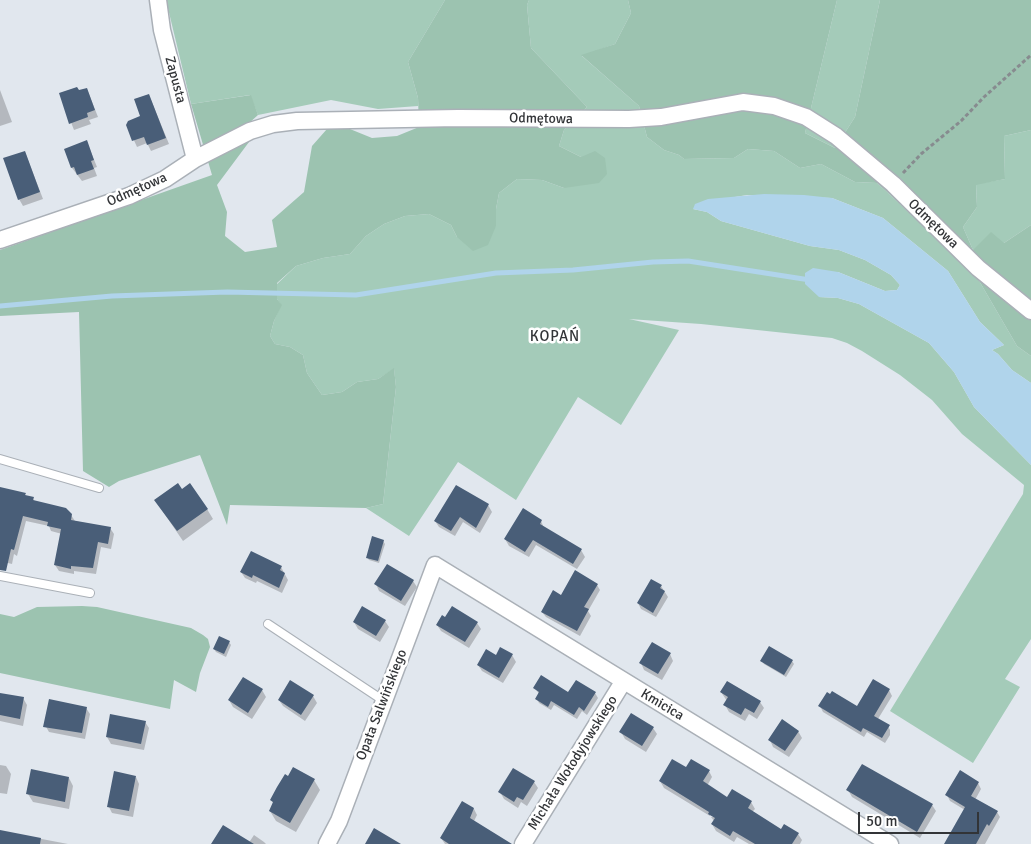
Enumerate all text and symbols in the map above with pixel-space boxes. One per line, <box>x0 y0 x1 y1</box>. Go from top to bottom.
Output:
street label: Zapusta <box>161 55 189 105</box>
street label: Odmętowa <box>509 110 573 128</box>
street label: Odmętowa <box>104 169 170 211</box>
street label: Odmętowa <box>904 196 962 252</box>
district label: KOPAŃ <box>529 328 581 346</box>
street label: Opata Salwińskiego <box>353 647 411 763</box>
street label: Kmicica <box>637 686 687 724</box>
street label: Michała Wołodyjowskiego <box>525 693 621 833</box>
scale bar <box>861 802 982 834</box>
text: 50 m <box>866 812 897 830</box>

